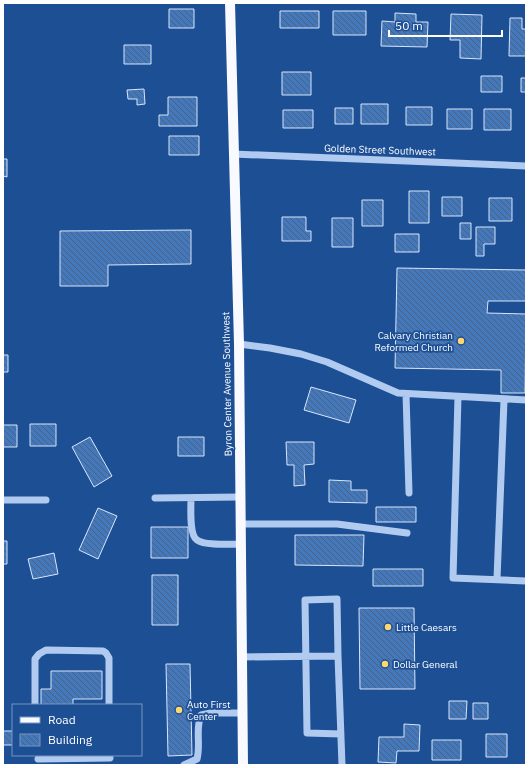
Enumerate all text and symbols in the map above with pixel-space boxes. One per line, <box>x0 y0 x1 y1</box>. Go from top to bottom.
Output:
scale bar <box>389 12 502 38</box>
text: 50 m <box>395 18 423 33</box>
street label: Golden Street Southwest <box>324 142 437 158</box>
street label: Byron Center Avenue Southwest <box>219 311 235 456</box>
place label: Calvary Christian Reformed Church <box>375 329 453 354</box>
marker: Calvary Christian Reformed Church <box>456 336 466 346</box>
place label: Little Caesars <box>396 621 457 634</box>
marker: Little Caesars <box>383 622 393 632</box>
place label: Dollar General <box>393 658 458 671</box>
marker: Dollar General <box>380 659 390 669</box>
place label: Auto First Center <box>187 698 231 723</box>
legend <box>12 704 142 756</box>
marker: Auto First Center <box>174 705 184 715</box>
text: Road <box>48 712 76 727</box>
text: Building <box>48 732 93 747</box>

